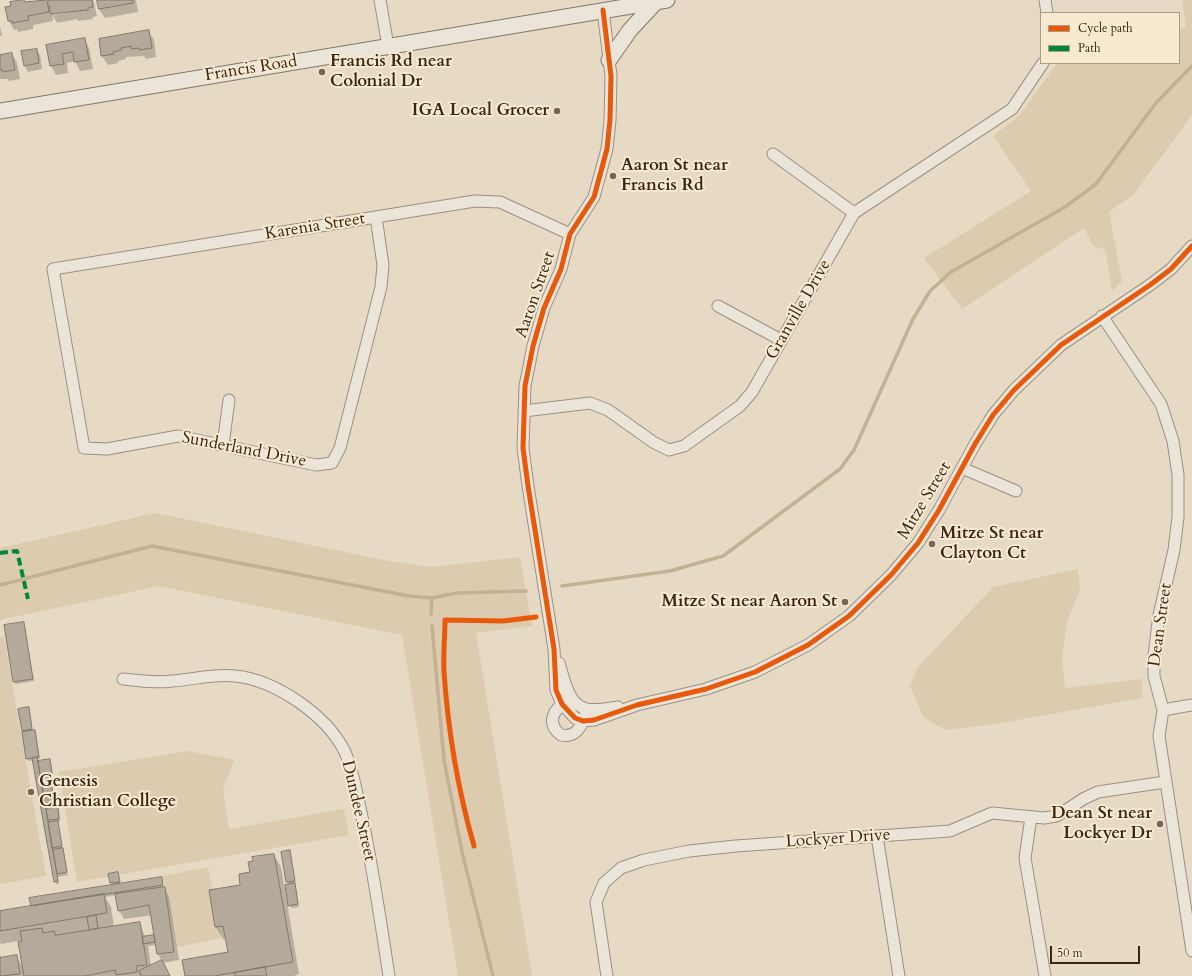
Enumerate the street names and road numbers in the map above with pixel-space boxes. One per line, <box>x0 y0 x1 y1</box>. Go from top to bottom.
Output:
street label: Francis Road <box>203 52 299 86</box>
street label: Karenia Street <box>263 209 367 245</box>
street label: Aaron Street <box>512 249 560 341</box>
street label: Granville Drive <box>762 256 836 364</box>
street label: Sunderland Drive <box>180 428 308 472</box>
street label: Mitze Street <box>894 458 956 544</box>
street label: Dean Street <box>1145 582 1177 668</box>
street label: Dundee Street <box>337 759 379 863</box>
street label: Lockyer Drive <box>785 825 891 853</box>

